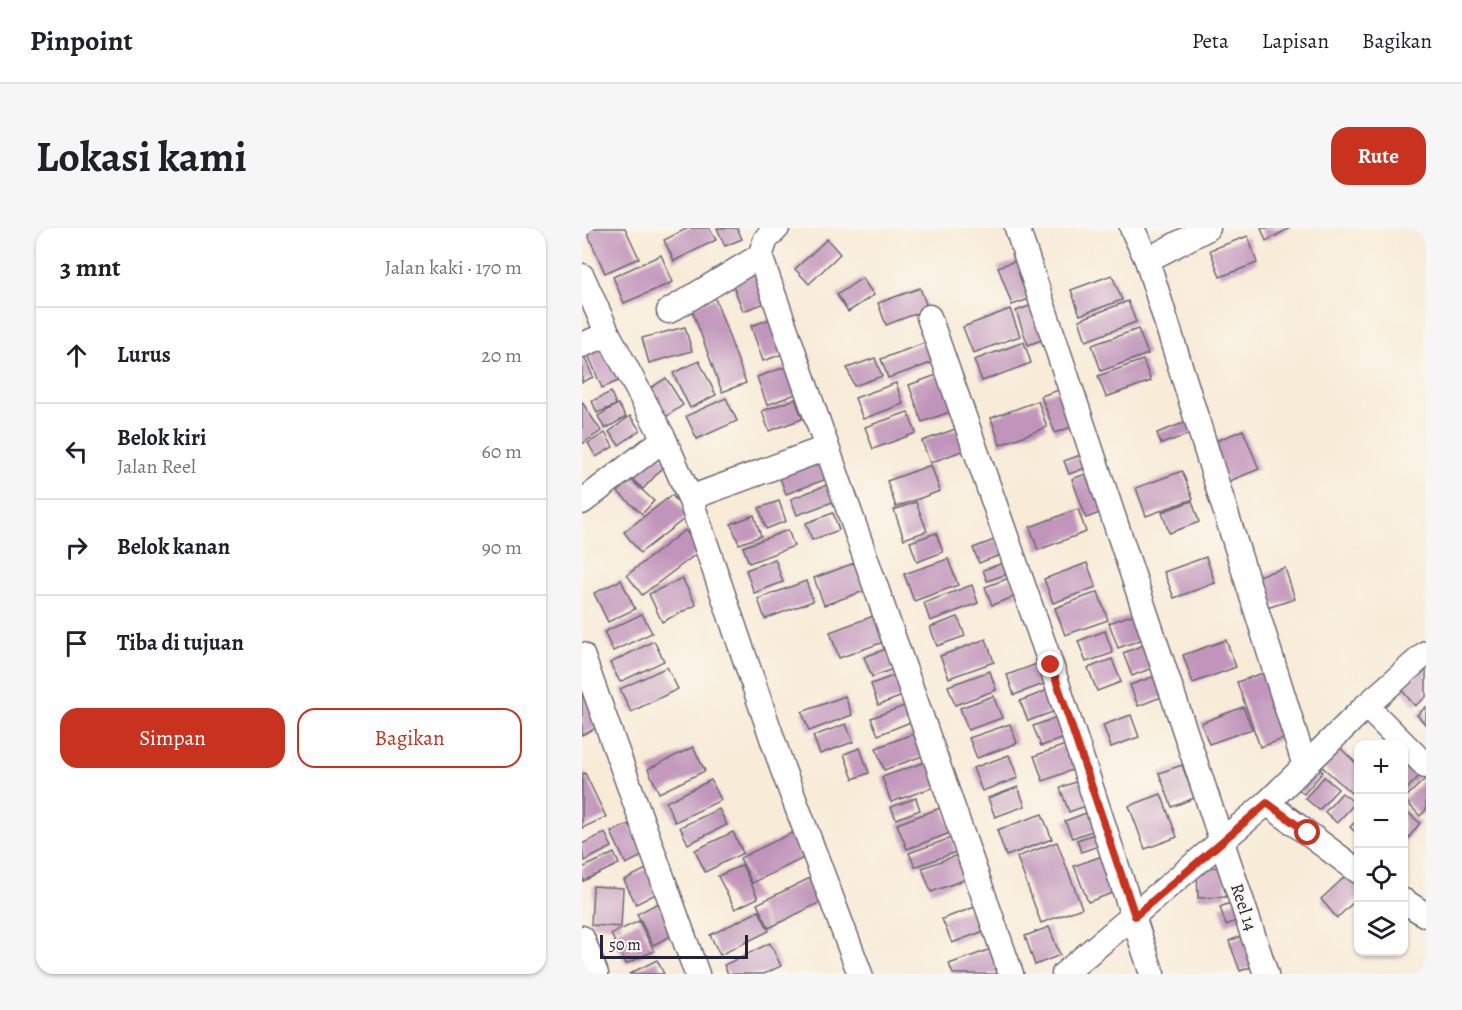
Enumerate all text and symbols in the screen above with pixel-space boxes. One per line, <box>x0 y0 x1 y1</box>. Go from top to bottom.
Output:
text: Pinpoint <box>30 22 133 60</box>
text: Peta <box>1192 27 1229 55</box>
text: Lapisan <box>1262 27 1329 55</box>
text: Bagikan <box>1362 27 1432 55</box>
button: Rute <box>1331 127 1426 185</box>
text: Lokasi kami <box>36 128 247 185</box>
text: 3 mnt <box>60 250 121 285</box>
text: Jalan kaki · 170 m <box>385 254 522 281</box>
icon: ahead <box>60 339 93 372</box>
text: Lurus <box>117 340 171 370</box>
text: 20 m <box>481 342 522 369</box>
text: Belok kiri <box>117 423 206 453</box>
icon: left <box>60 435 93 468</box>
text: 60 m <box>482 438 522 465</box>
text: Jalan Reel <box>117 453 196 480</box>
icon: right <box>60 531 93 564</box>
text: Belok kanan <box>117 532 230 562</box>
text: 90 m <box>482 534 522 561</box>
icon: arrive <box>60 627 93 660</box>
text: Tiba di tujuan <box>117 628 244 658</box>
route end <box>1037 651 1063 677</box>
button: Simpan <box>60 708 285 768</box>
button: Bagikan <box>297 708 522 768</box>
map controls <box>1354 740 1408 956</box>
button: + <box>1354 740 1408 794</box>
button: − <box>1354 794 1408 848</box>
route start <box>1294 819 1320 845</box>
button: locate <box>1354 848 1408 902</box>
street label: Reel 14 <box>1225 880 1263 934</box>
button: layers <box>1354 902 1408 956</box>
scale bar <box>600 932 748 960</box>
text: 50 m <box>609 934 641 956</box>

